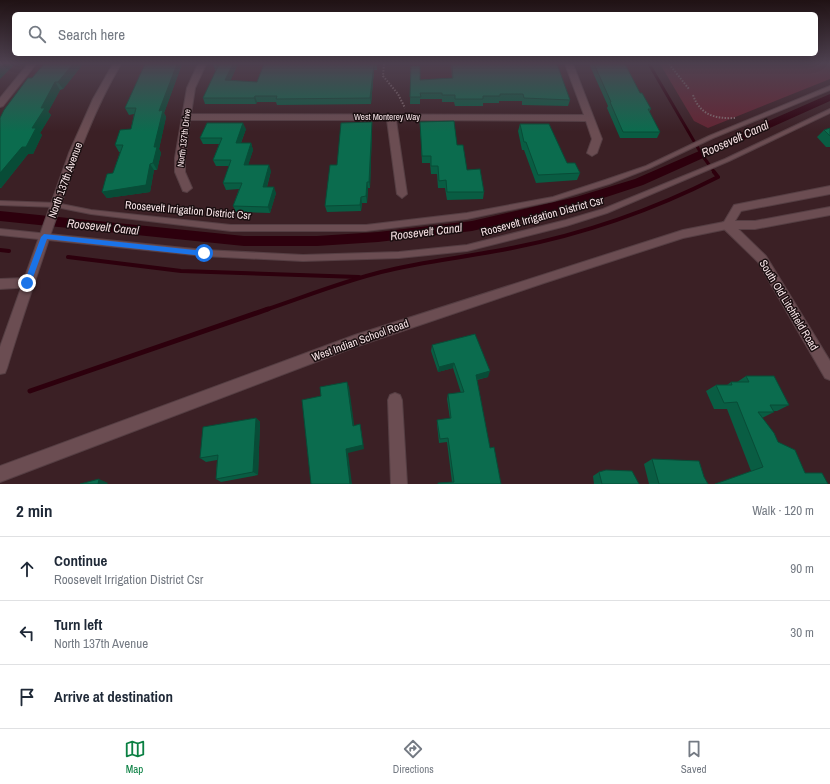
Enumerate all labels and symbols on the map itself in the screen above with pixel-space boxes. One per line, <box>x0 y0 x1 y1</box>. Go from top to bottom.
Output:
street label: North 137th Drive <box>174 108 194 168</box>
street label: West Monterey Way <box>354 111 420 123</box>
water label: Roosevelt Canal <box>699 117 772 161</box>
street label: North 137th Avenue <box>45 140 85 220</box>
street label: Roosevelt Irrigation District Csr <box>479 193 605 239</box>
street label: Roosevelt Irrigation District Csr <box>124 198 252 222</box>
water label: Roosevelt Canal <box>66 215 141 239</box>
water label: Roosevelt Canal <box>389 220 464 244</box>
route start <box>195 244 213 262</box>
street label: South Old Litchfield Road <box>756 257 822 353</box>
route end <box>18 274 36 292</box>
street label: West Indian School Road <box>310 316 410 364</box>

